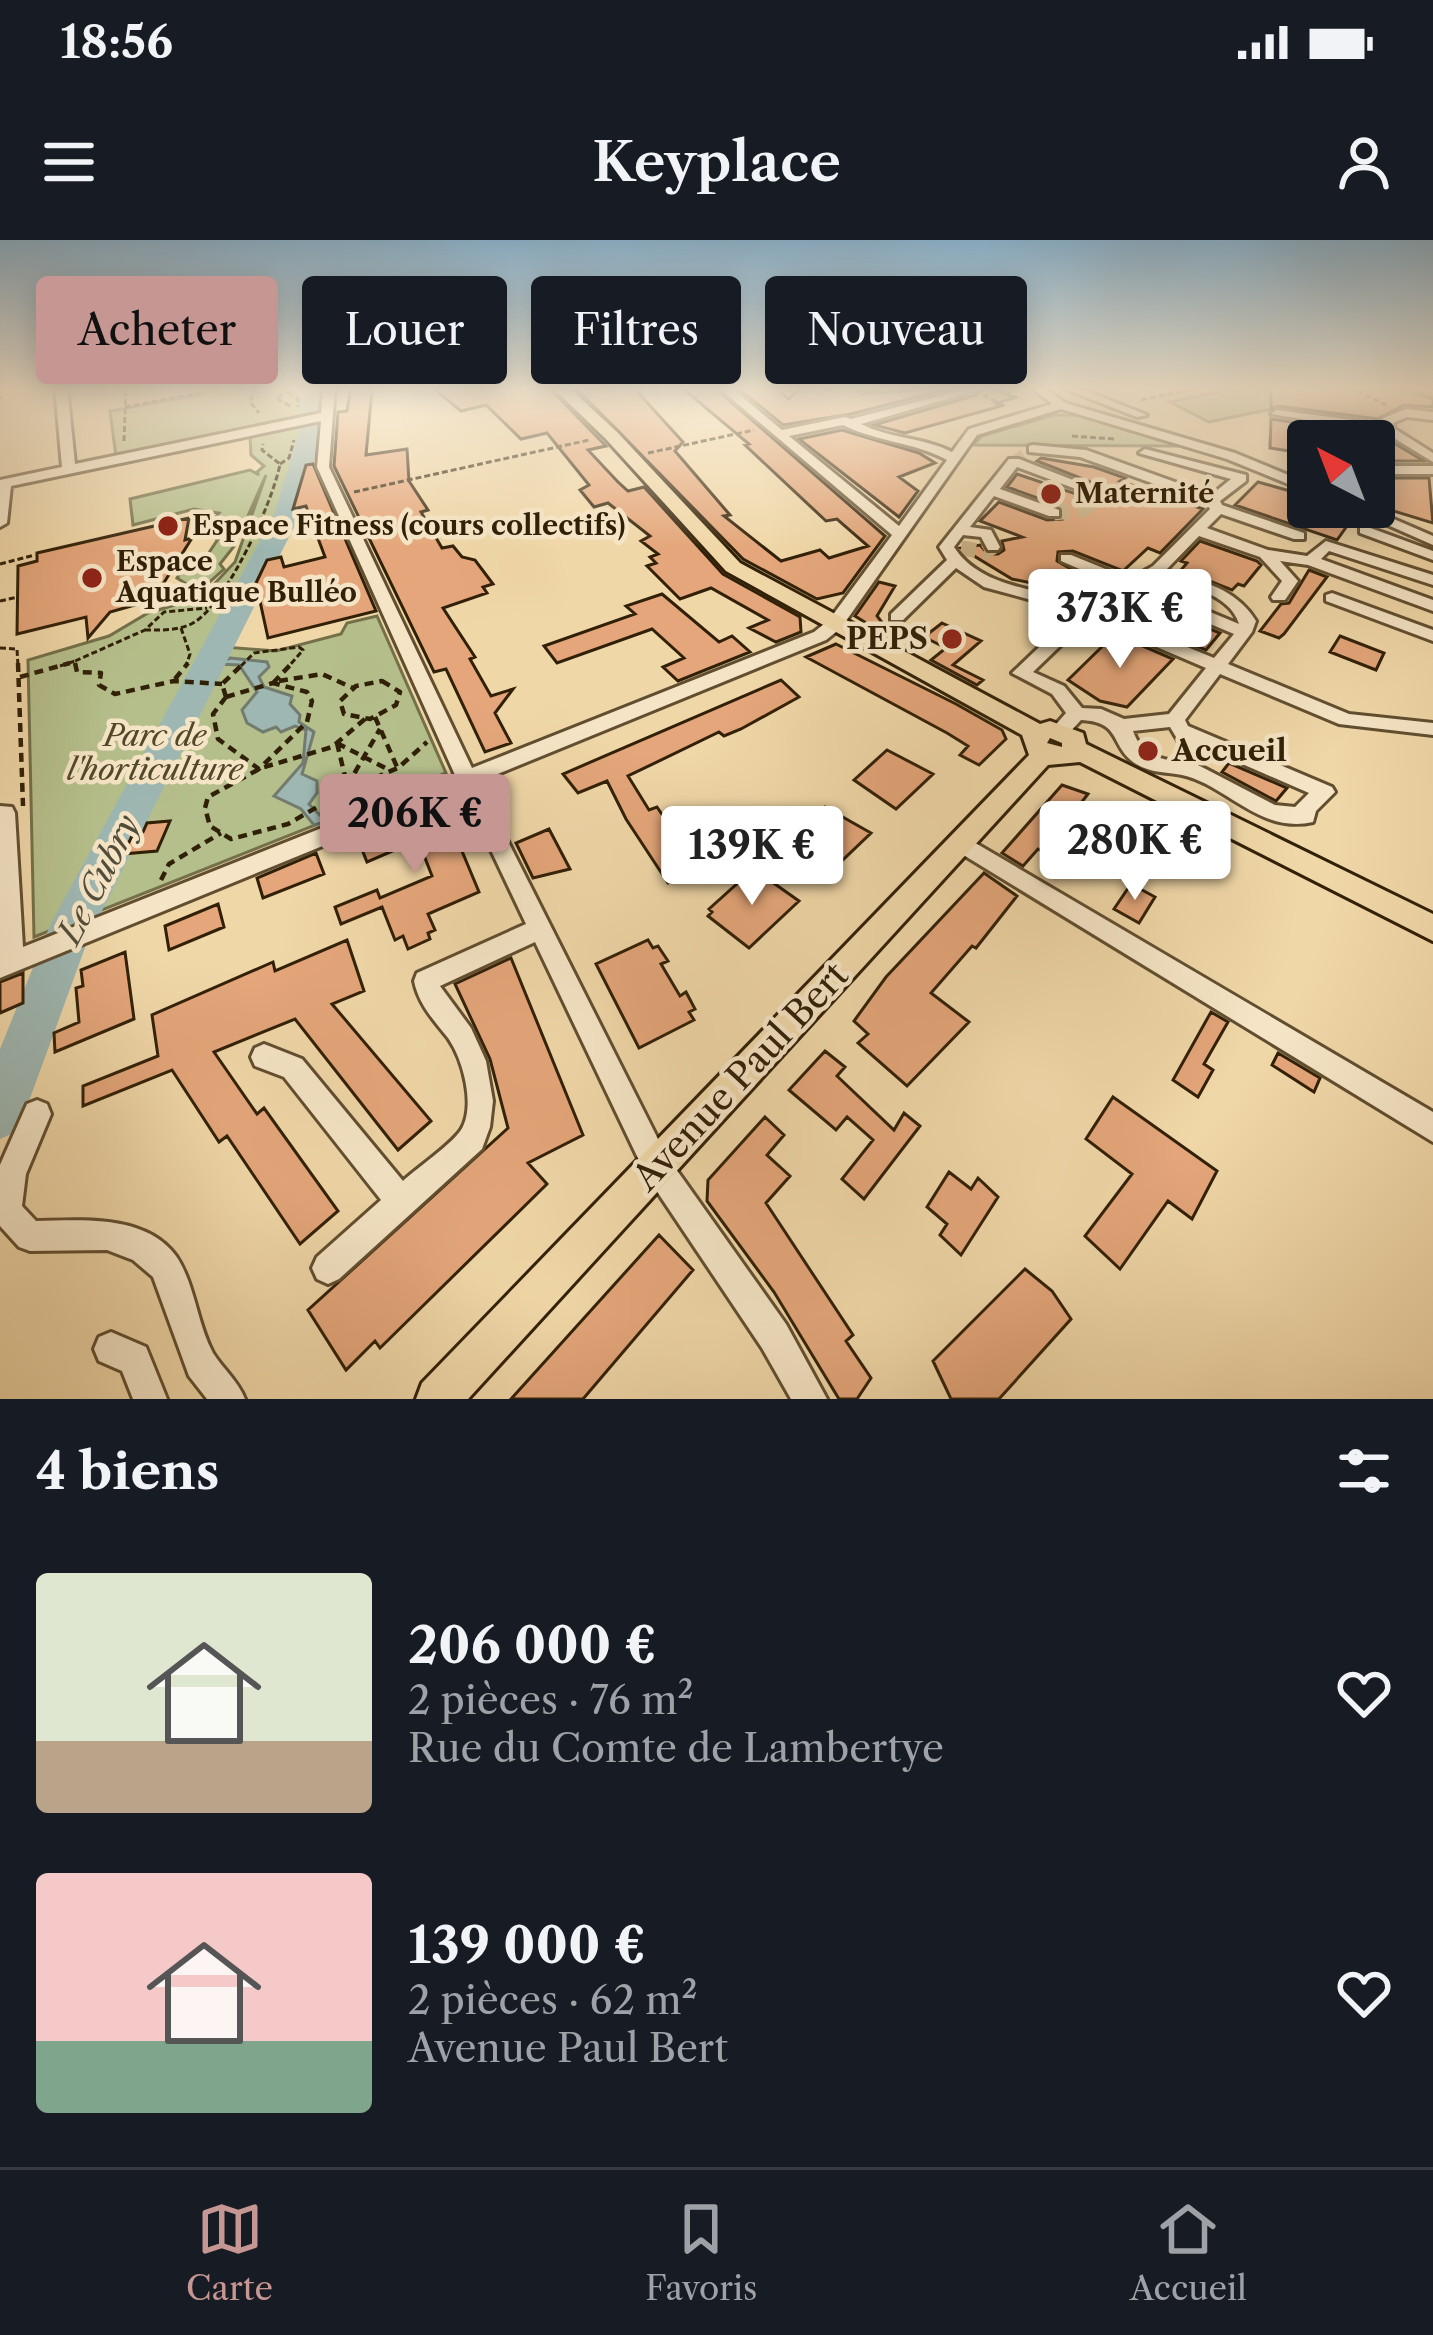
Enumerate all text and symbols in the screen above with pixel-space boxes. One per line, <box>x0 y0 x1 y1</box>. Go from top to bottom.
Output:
text: 18:56 <box>60 14 173 70</box>
icon: menu <box>36 129 102 195</box>
text: Keyplace <box>592 129 841 195</box>
icon: person <box>1331 129 1397 195</box>
chip: Acheter <box>36 276 278 384</box>
chip: Louer <box>302 276 507 384</box>
chip: Filtres <box>531 276 741 384</box>
chip: Nouveau <box>765 276 1027 384</box>
north arrow <box>1287 420 1395 528</box>
map controls <box>1287 420 1395 528</box>
place label: Maternité <box>1075 477 1214 510</box>
marker: Maternité <box>1038 481 1064 507</box>
place label: Espace Fitness (cours collectifs) <box>192 509 625 542</box>
marker: Espace Fitness (cours collectifs) <box>155 513 181 539</box>
place label: Espace Aquatique Bulléo <box>115 545 357 609</box>
marker: Espace Aquatique Bulléo <box>79 565 105 591</box>
pin: 373K € <box>1022 569 1218 671</box>
text: 373K € <box>1055 584 1185 632</box>
place label: PEPS <box>846 620 928 657</box>
marker: PEPS <box>939 626 965 652</box>
park label: Parc de l'horticulture <box>67 717 245 788</box>
place label: Accueil <box>1171 732 1287 769</box>
marker: Accueil <box>1135 738 1161 764</box>
pin: 206K € <box>317 774 513 876</box>
text: 206K € <box>347 789 483 837</box>
pin: 280K € <box>1037 801 1233 903</box>
pin: 139K € <box>654 806 850 908</box>
water label: Le Cubry <box>47 808 148 953</box>
text: 280K € <box>1067 816 1203 864</box>
text: 139K € <box>688 821 816 869</box>
street label: Avenue Paul Bert <box>622 953 857 1200</box>
icon: filters <box>1331 1438 1397 1504</box>
text: 4 biens <box>36 1440 219 1502</box>
text: 206 000 € <box>408 1614 657 1676</box>
icon: home <box>132 1621 276 1765</box>
icon: heart <box>1331 1660 1397 1726</box>
text: 2 pièces · 76 m² <box>408 1676 694 1724</box>
text: Rue du Comte de Lambertye <box>408 1724 944 1772</box>
text: 139 000 € <box>408 1914 646 1976</box>
icon: home <box>132 1921 276 2065</box>
icon: heart <box>1331 1960 1397 2026</box>
text: 2 pièces · 62 m² <box>408 1976 698 2024</box>
text: Avenue Paul Bert <box>408 2024 728 2072</box>
tab: Carte <box>186 2196 273 2309</box>
tab: Favoris <box>645 2196 757 2309</box>
tab: Accueil <box>1130 2196 1247 2309</box>

